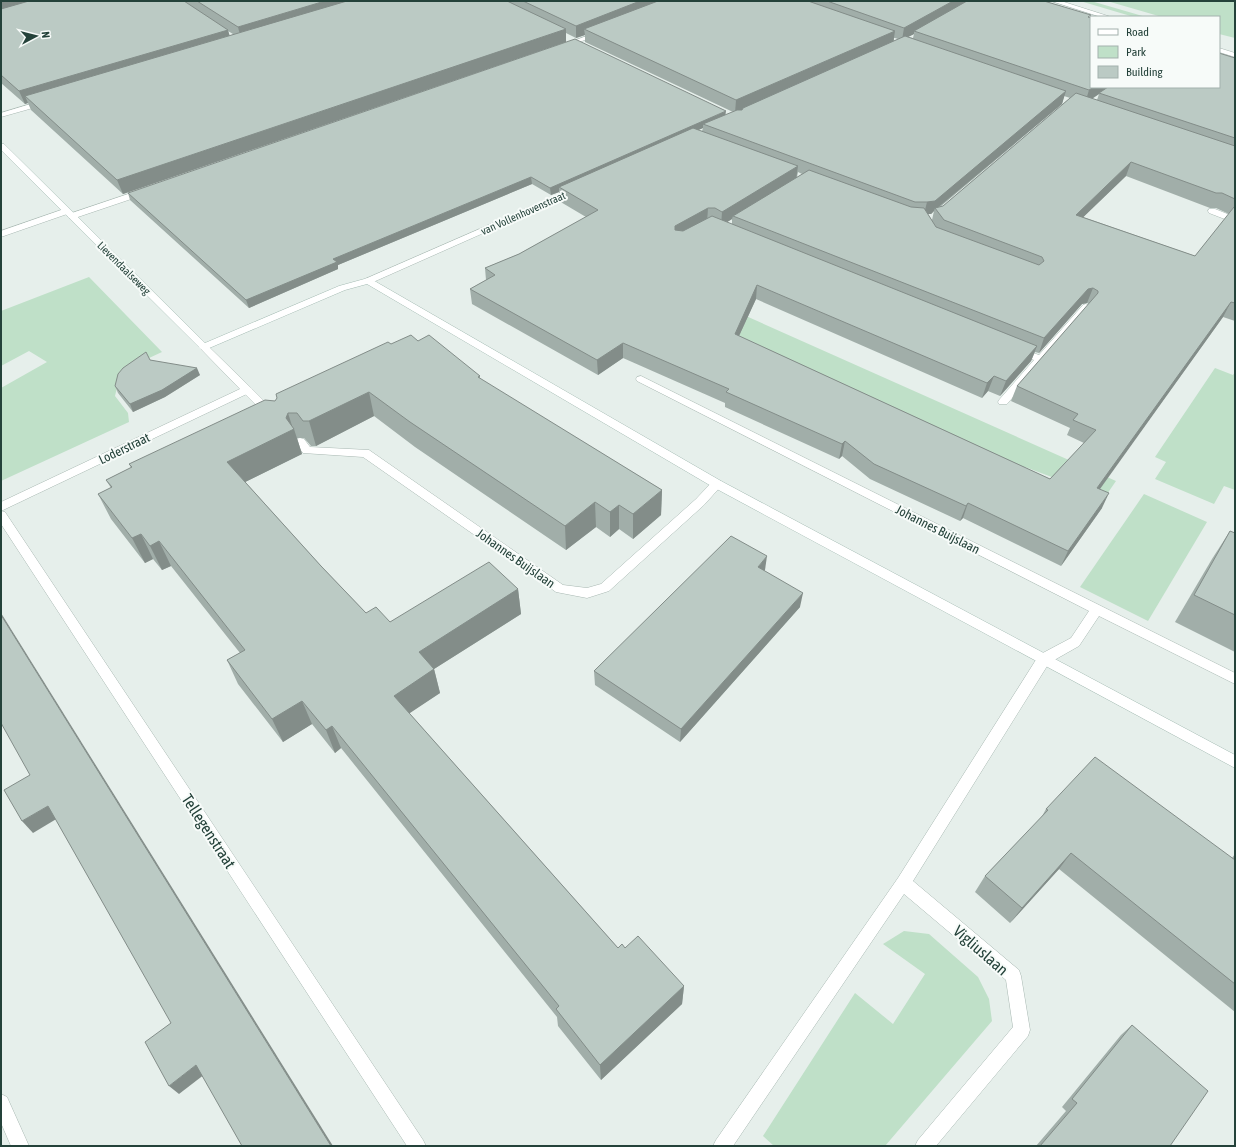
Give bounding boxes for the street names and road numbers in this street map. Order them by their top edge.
street label: van Vollenhovenstraat [479,189,567,237]
street label: Lievendaalseweg [95,239,153,297]
street label: Loderstraat [96,430,152,467]
street label: Johannes Buijslaan [893,502,982,557]
street label: Johannes Buijslaan [474,526,558,591]
street label: Tellegenstraat [178,791,240,872]
street label: Vigliuslaan [949,921,1012,979]

